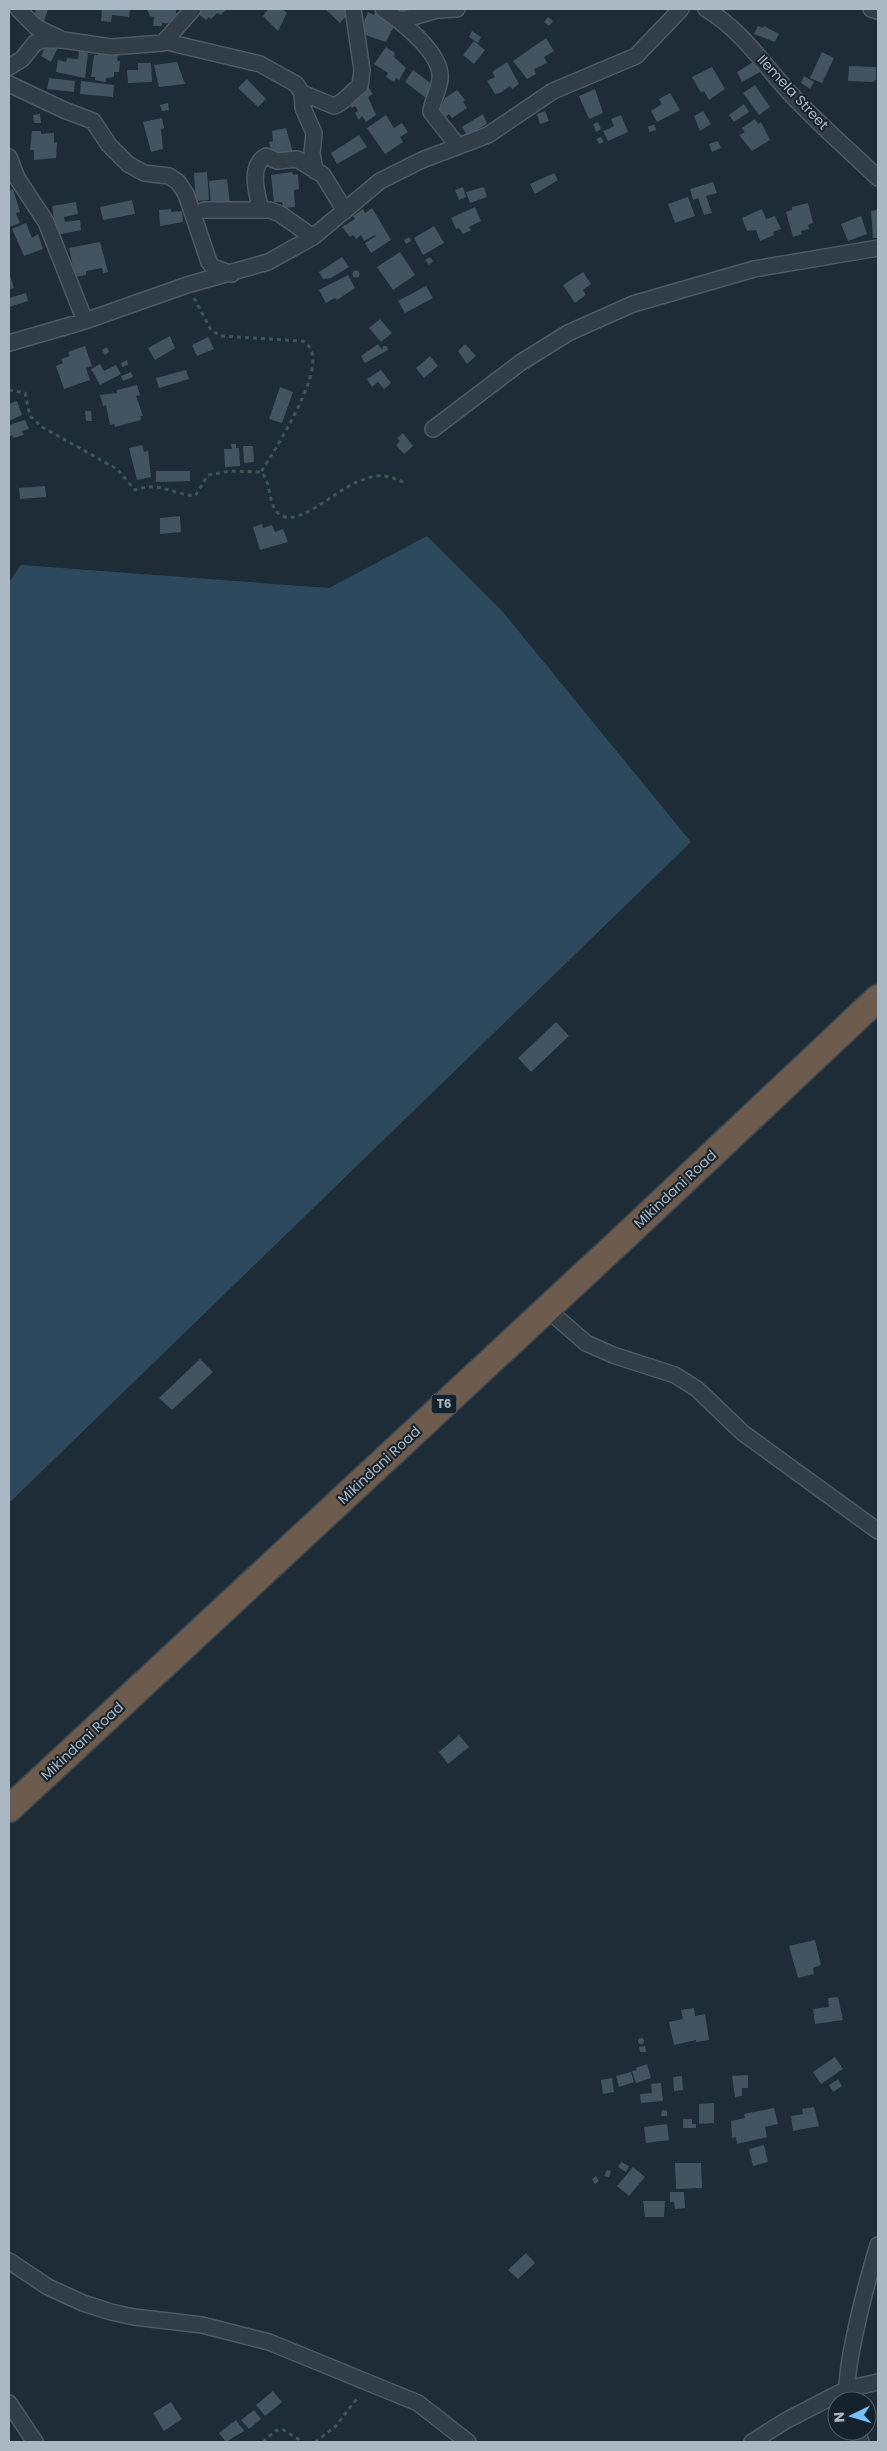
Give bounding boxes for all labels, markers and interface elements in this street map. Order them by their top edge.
street label: Ilemela Street [753,50,833,134]
street label: Mikindani Road [629,1145,721,1233]
road number: T6 [432,1395,456,1414]
street label: Mikindani Road [333,1421,425,1509]
street label: Mikindani Road [36,1697,128,1785]
north arrow [827,2391,877,2441]
text: N [829,2411,849,2423]

